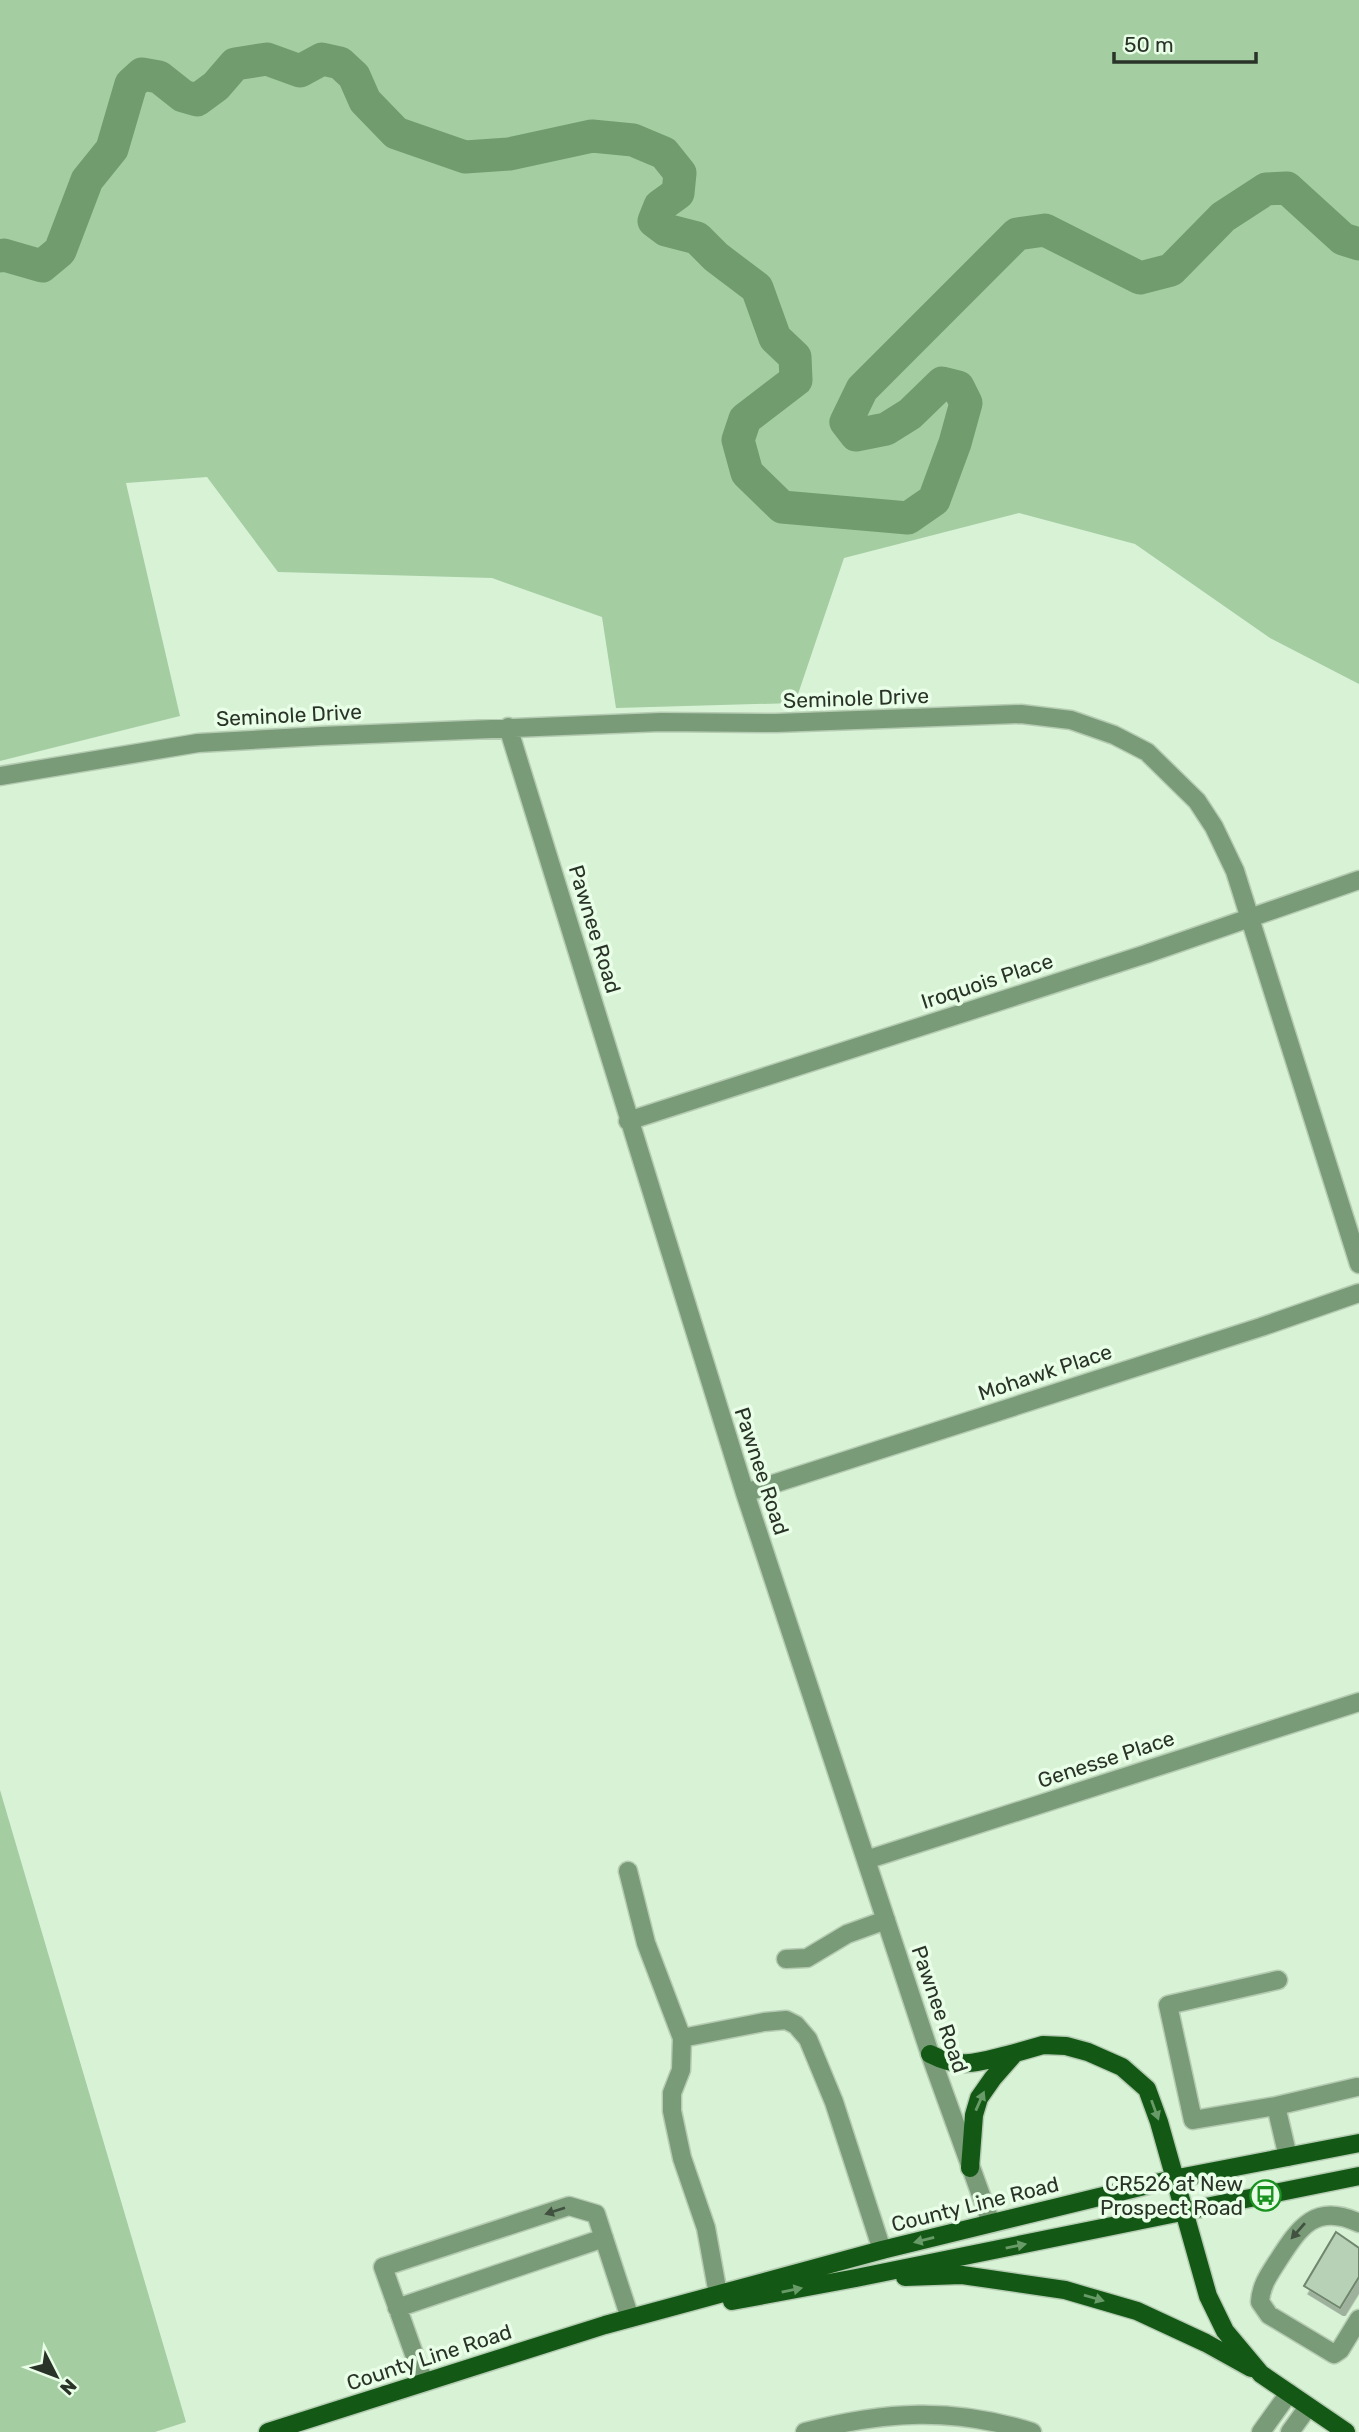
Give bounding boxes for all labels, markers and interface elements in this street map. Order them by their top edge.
scale bar [1114,21,1256,65]
text: 50 m [1124,32,1174,57]
street label: Seminole Drive [783,683,929,713]
street label: Seminole Drive [215,699,363,731]
street label: Pawnee Road [564,862,626,996]
street label: Iroquois Place [918,948,1056,1014]
street label: Mohawk Place [975,1339,1115,1405]
street label: Pawnee Road [730,1404,794,1538]
street label: Genesse Place [1034,1725,1178,1793]
street label: Pawnee Road [907,1942,973,2076]
one-way arrow [974,2091,986,2111]
one-way arrow [1149,2100,1160,2121]
street label: County Line Road [889,2171,1061,2237]
place label: CR526 at New Prospect Road [1100,2171,1243,2220]
bus stop icon: CR526 at New Prospect Road [1249,2178,1283,2212]
one-way arrow [544,2206,565,2217]
one-way arrow [1291,2223,1306,2240]
one-way arrow [913,2234,935,2245]
one-way arrow [1005,2240,1027,2251]
one-way arrow [782,2284,804,2295]
one-way arrow [1083,2293,1105,2304]
street label: County Line Road [343,2319,515,2395]
north arrow [21,2341,91,2411]
text: N [55,2374,81,2400]

